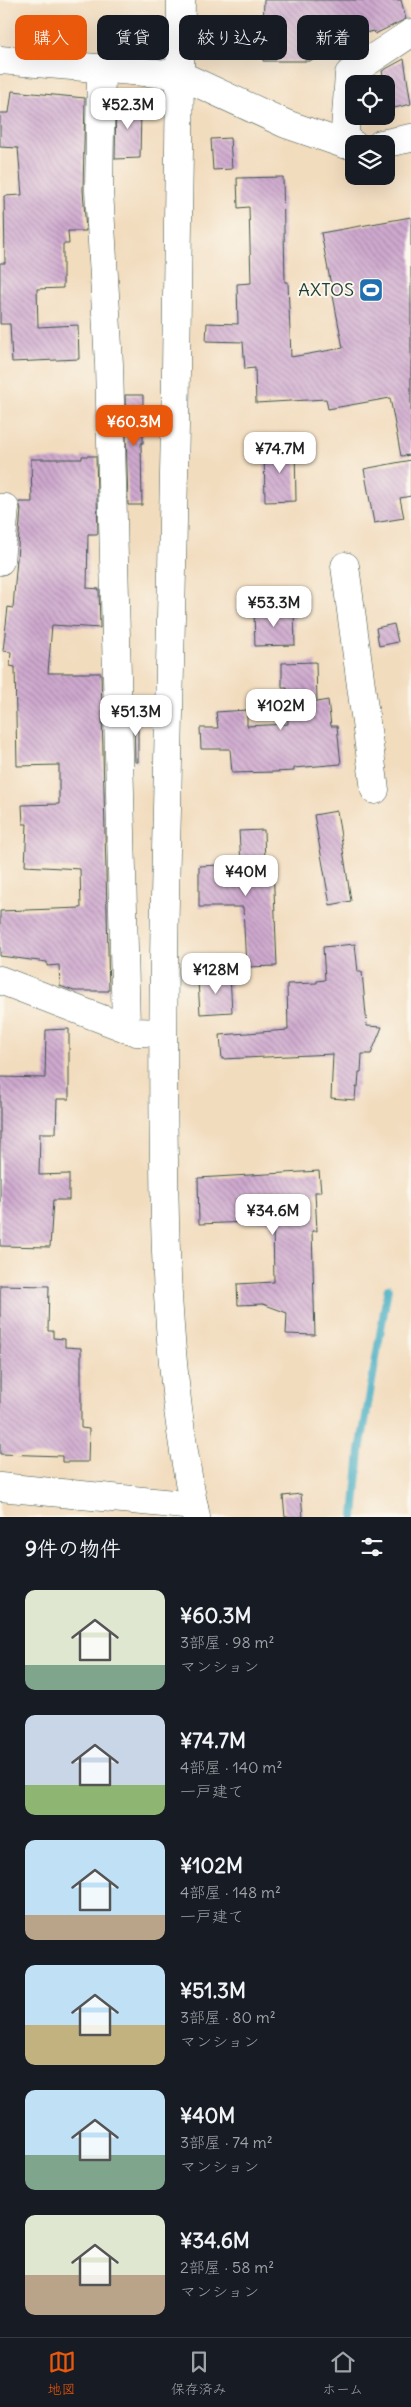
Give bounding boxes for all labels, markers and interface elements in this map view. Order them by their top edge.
chip: 購入 [15,15,87,60]
chip: 賃貸 [97,15,169,60]
chip: 絞り込み [179,15,287,60]
chip: 新着 [297,15,369,60]
map controls [345,75,395,185]
button: locate [345,75,395,125]
pin: ¥52.3M [87,88,169,130]
text: ¥52.3M [102,94,154,114]
button: layers [345,135,395,185]
sports icon: AXTOS [358,277,384,303]
place label: AXTOS [298,278,354,301]
pin: ¥60.3M [93,404,175,447]
text: ¥60.3M [107,411,161,431]
pin: ¥74.7M [239,432,321,474]
text: ¥74.7M [255,438,305,458]
pin: ¥53.3M [233,586,315,628]
text: ¥53.3M [247,592,301,612]
pin: ¥102M [246,688,316,731]
pin: ¥51.3M [95,694,177,737]
text: ¥102M [257,695,305,715]
text: ¥51.3M [111,701,161,721]
pin: ¥40M [216,854,276,897]
text: ¥40M [225,861,267,881]
pin: ¥128M [181,952,251,995]
text: ¥128M [193,959,239,979]
pin: ¥34.6M [232,1194,314,1236]
text: ¥34.6M [246,1200,300,1220]
icon: filters [358,1533,386,1561]
text: 9件の物件 [25,1535,121,1562]
text: ¥60.3M [180,1602,252,1629]
icon: home [65,1610,125,1670]
text: 3部屋 · 98 m² [180,1632,275,1652]
text: マンション [180,1656,259,1676]
text: ¥74.7M [180,1727,246,1754]
icon: home [65,1735,125,1795]
text: 4部屋 · 140 m² [180,1757,282,1777]
text: 一戸建て [180,1781,244,1801]
text: ¥102M [180,1852,243,1879]
icon: home [65,1860,125,1920]
text: 4部屋 · 148 m² [180,1882,281,1902]
text: 一戸建て [180,1906,244,1926]
text: ¥51.3M [180,1977,246,2004]
icon: home [65,1985,125,2045]
text: 3部屋 · 80 m² [180,2007,276,2027]
text: マンション [180,2031,259,2051]
text: ¥40M [180,2102,235,2129]
icon: home [65,2110,125,2170]
text: 3部屋 · 74 m² [180,2132,273,2152]
text: マンション [180,2156,259,2176]
text: ¥34.6M [180,2227,250,2254]
icon: home [65,2235,125,2295]
text: 2部屋 · 58 m² [180,2257,274,2277]
text: マンション [180,2281,259,2301]
tab: 地図 [48,2348,76,2398]
tab: 保存済み [171,2348,227,2398]
tab: ホーム [322,2348,363,2398]

